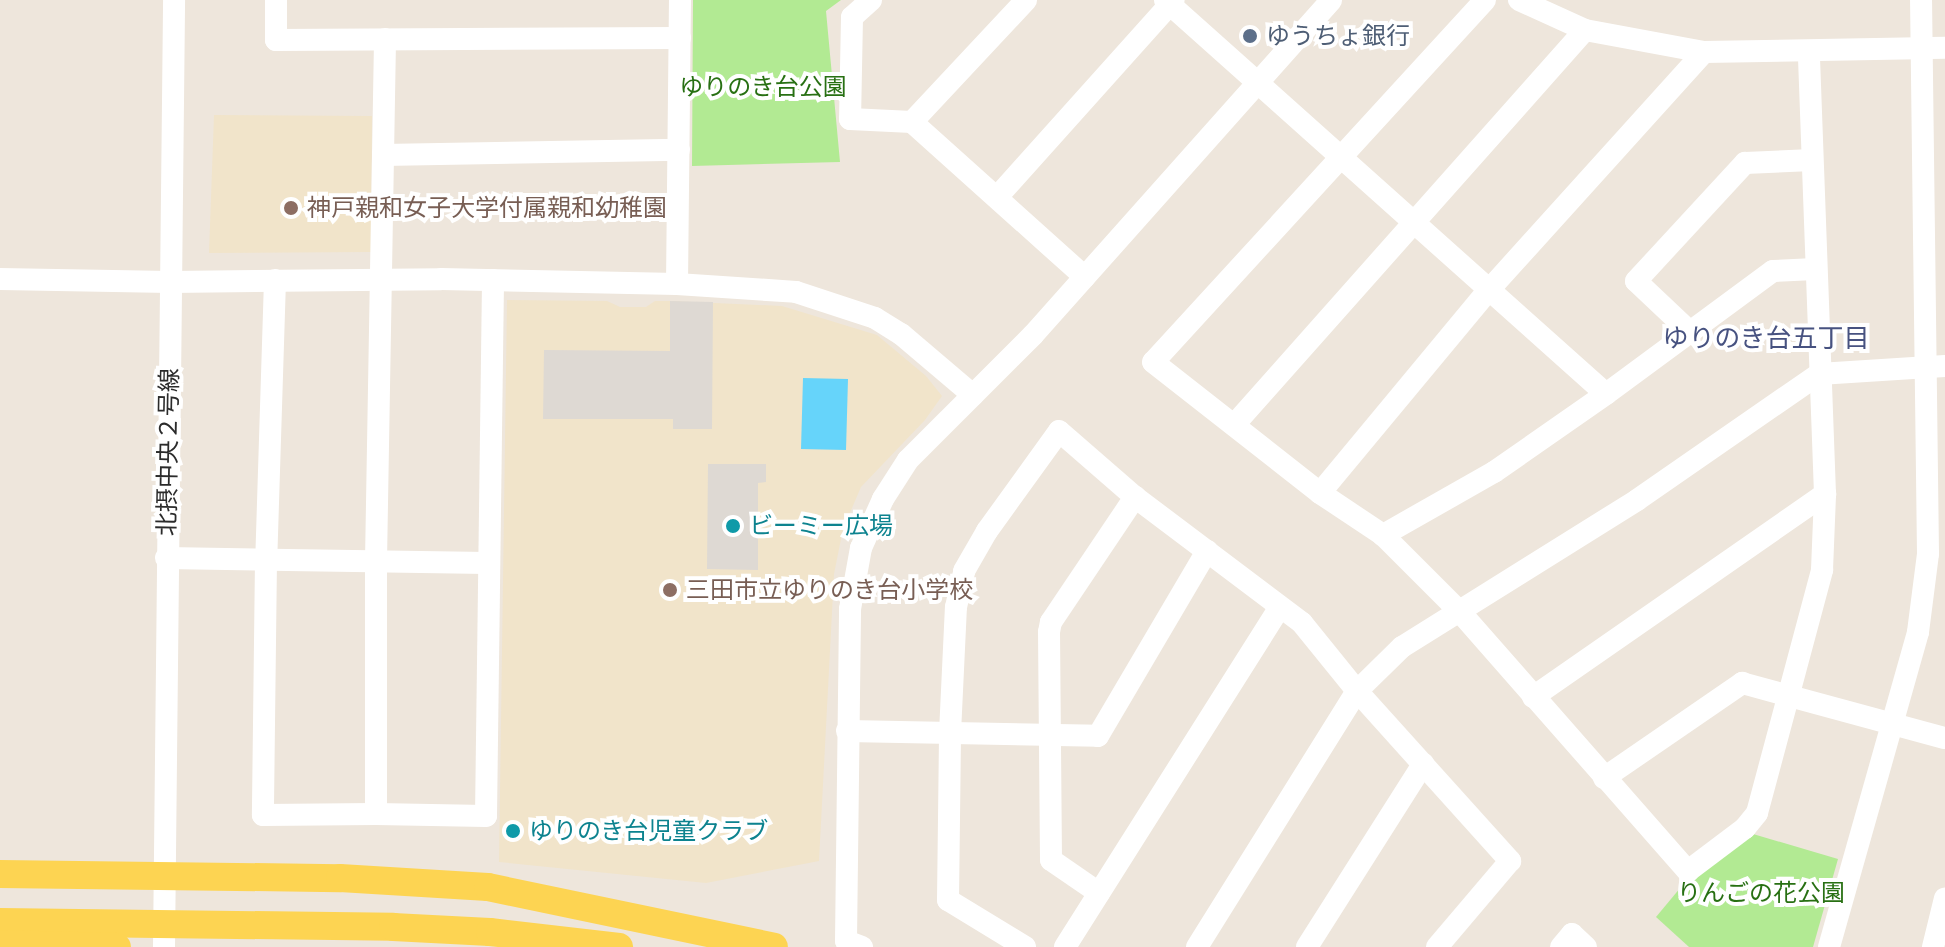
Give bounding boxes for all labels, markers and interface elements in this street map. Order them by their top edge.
place label: ゆうちょ銀行 [1266,22,1410,50]
marker: ゆうちょ銀行 [1241,27,1259,45]
park label: ゆりのき台公園 [679,73,847,101]
place label: 神戸親和女子大学付属親和幼稚園 [307,194,667,222]
marker: 神戸親和女子大学付属親和幼稚園 [282,199,300,217]
district label: ゆりのき台五丁目 [1662,322,1870,354]
street label: 北摂中央２号線 [152,368,184,536]
place label: ビーミー広場 [749,512,893,540]
marker: ビーミー広場 [724,517,742,535]
place label: 三田市立ゆりのき台小学校 [686,576,974,604]
marker: 三田市立ゆりのき台小学校 [661,581,679,599]
place label: ゆりのき台児童クラブ [529,817,769,845]
marker: ゆりのき台児童クラブ [504,822,522,840]
park label: りんごの花公園 [1677,879,1845,907]

